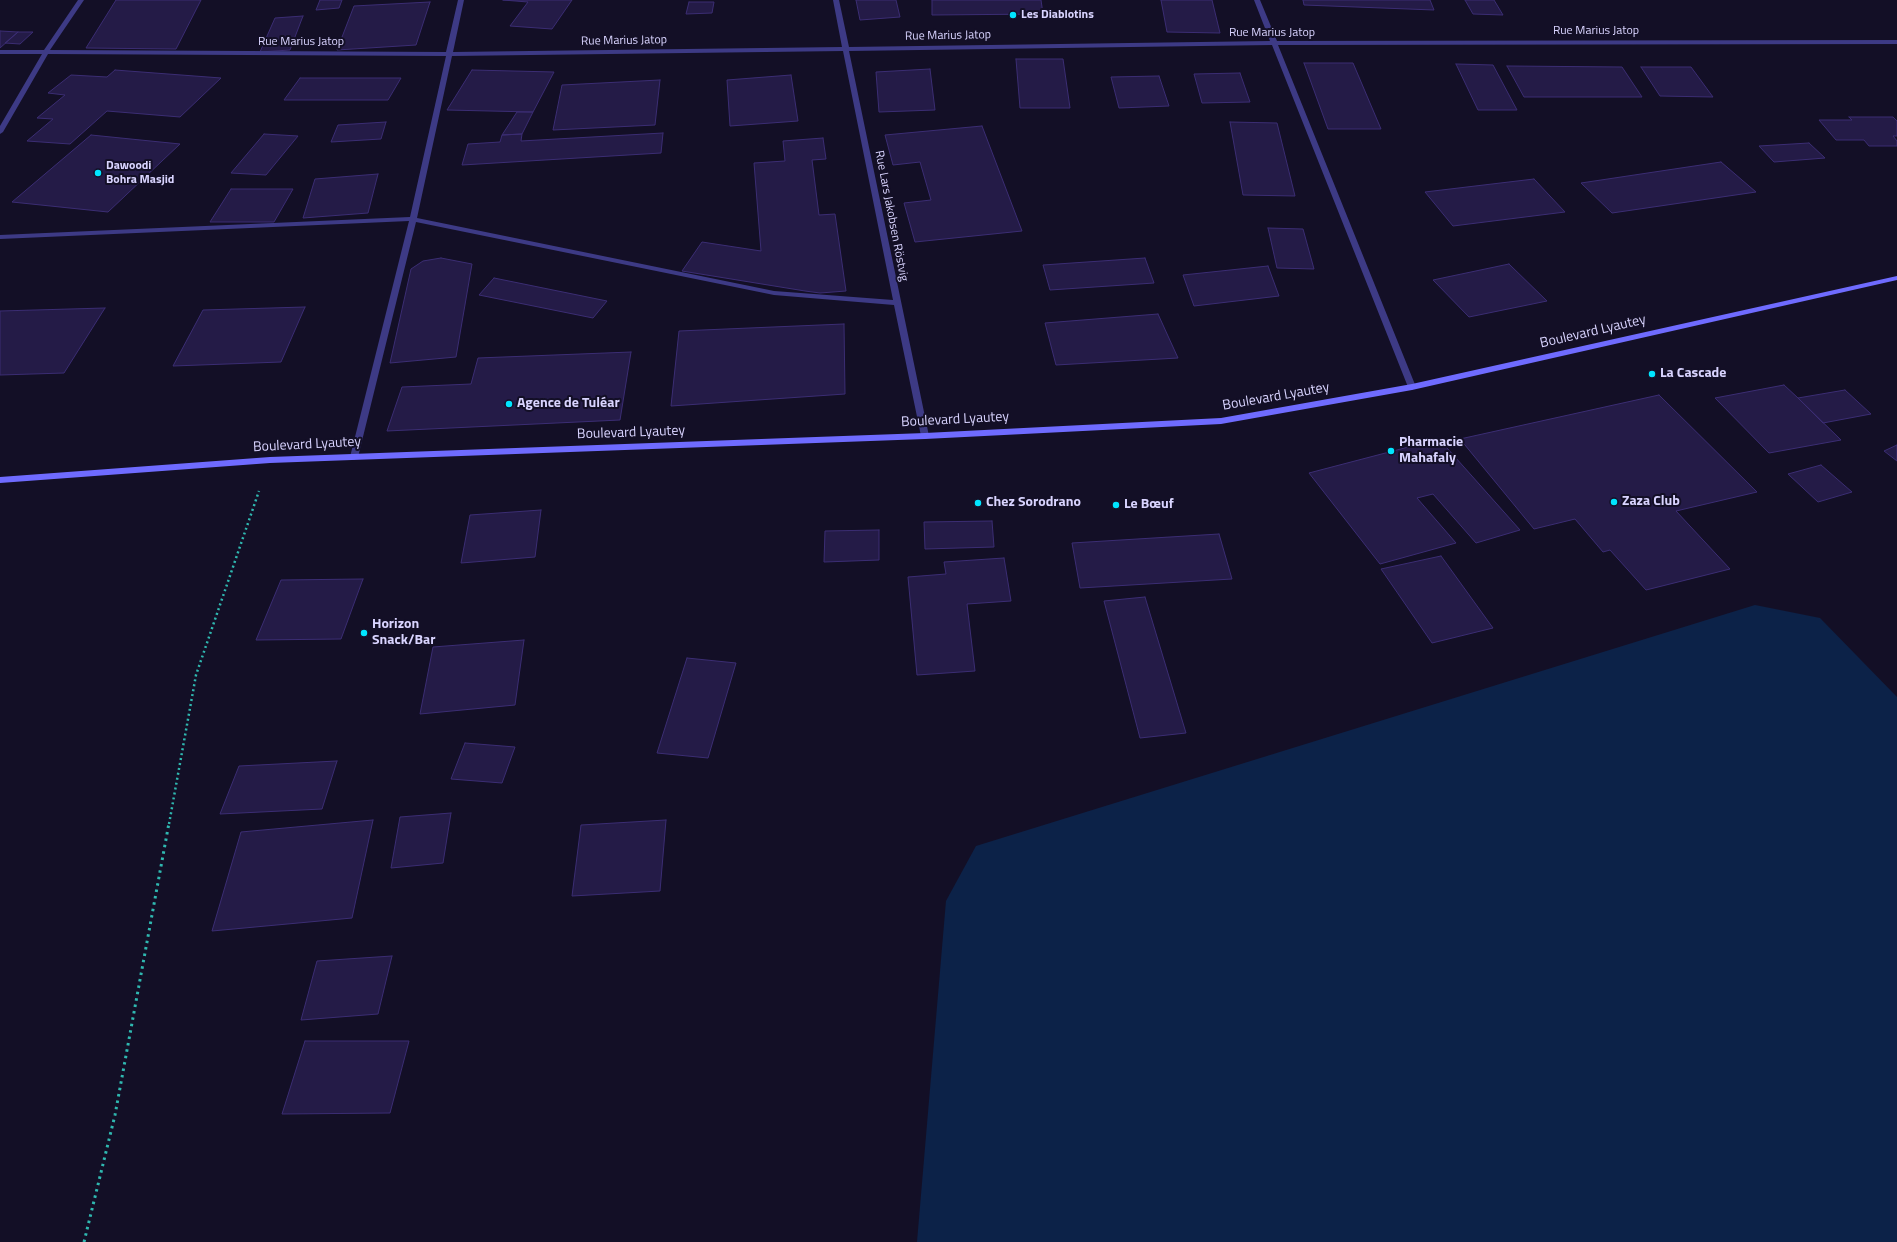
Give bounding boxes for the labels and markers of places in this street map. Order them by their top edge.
place label: Les Diablotins [1021,8,1094,22]
marker: Les Diablotins [1008,10,1018,20]
place label: Dawoodi Bohra Masjid [106,159,174,187]
marker: Dawoodi Bohra Masjid [93,168,103,178]
place label: La Cascade [1660,366,1726,382]
marker: La Cascade [1647,369,1657,379]
place label: Agence de Tuléar [517,396,620,412]
marker: Agence de Tuléar [504,399,514,409]
place label: Pharmacie Mahafaly [1399,435,1463,468]
marker: Pharmacie Mahafaly [1386,446,1396,456]
place label: Zaza Club [1622,494,1680,510]
place label: Chez Sorodrano [986,495,1081,511]
place label: Le Bœuf [1124,497,1174,513]
marker: Zaza Club [1609,497,1619,507]
marker: Chez Sorodrano [973,498,983,508]
marker: Le Bœuf [1111,500,1121,510]
place label: Horizon Snack/Bar [372,617,435,650]
marker: Horizon Snack/Bar [359,628,369,638]

